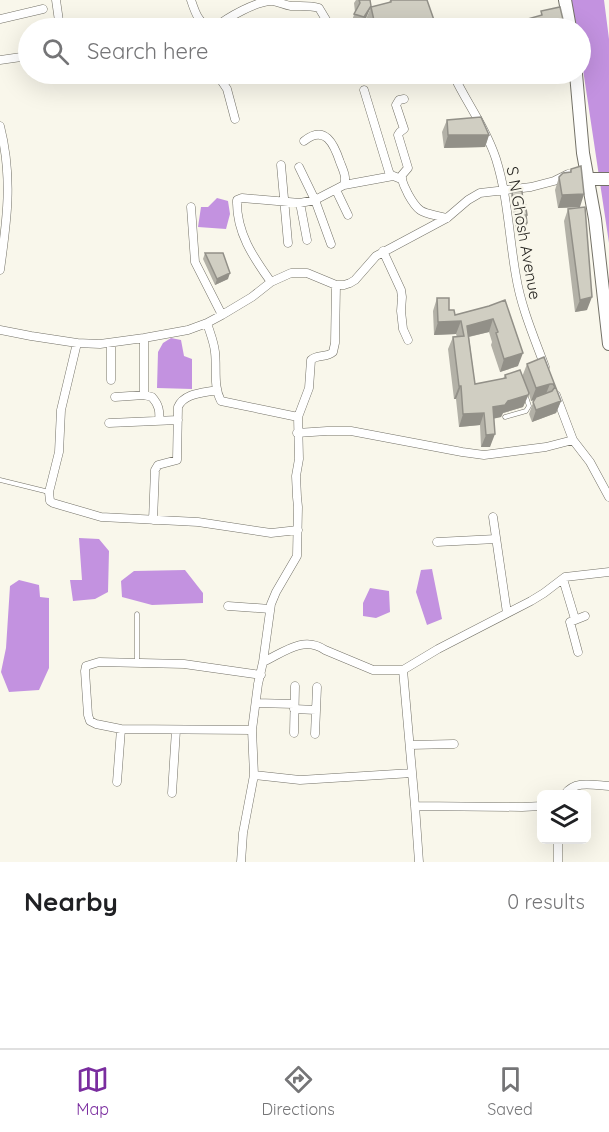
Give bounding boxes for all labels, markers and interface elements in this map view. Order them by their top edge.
search box [18,18,591,84]
icon: search [39,35,72,68]
text: Search here [87,37,208,65]
street label: S N Ghosh Avenue [502,165,546,301]
map controls [537,790,591,844]
button: layers [537,790,591,844]
text: Nearby [24,885,118,918]
text: 0 results [507,889,585,914]
tab: Map [76,1063,109,1119]
tab: Directions [262,1063,335,1119]
tab: Saved [487,1063,533,1119]

